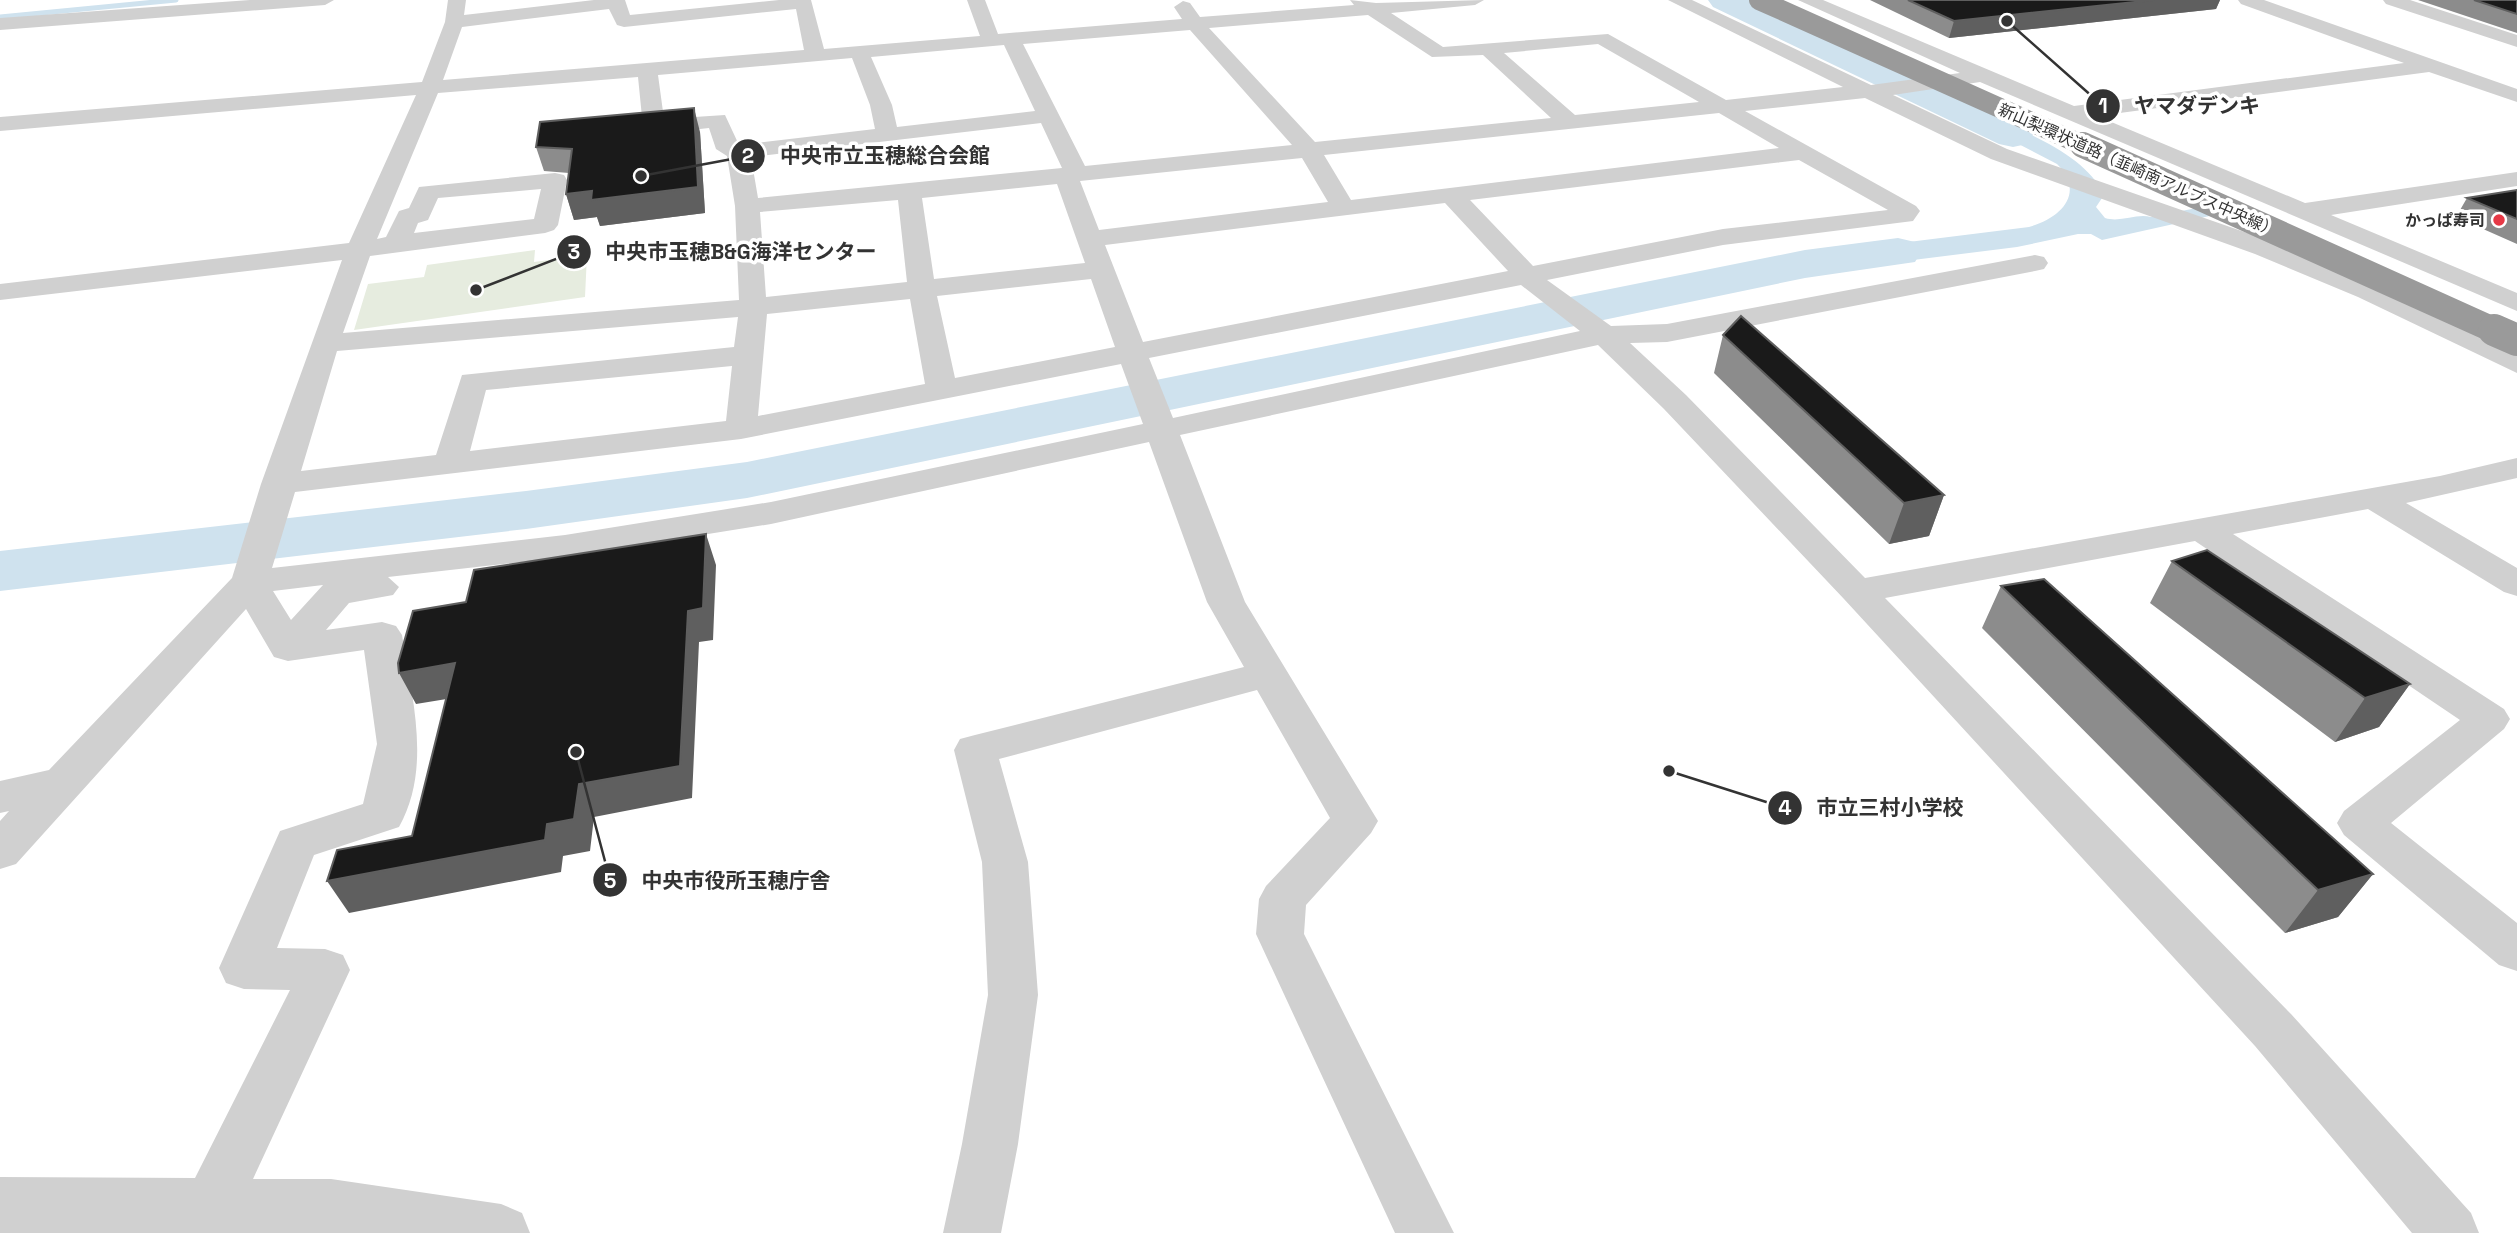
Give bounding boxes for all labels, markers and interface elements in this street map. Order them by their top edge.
callout: ヤマダデンキ [2085,85,2274,127]
text: 1 [2098,92,2108,119]
text: ヤマダデンキ [2134,92,2260,119]
street label: 新山梨環状道路（韮崎南アルプス中央線） [1995,99,2281,241]
callout: 中央市立玉穂総合会館 [731,135,1004,177]
text: 2 [742,142,754,169]
text: 中央市立玉穂総合会館 [780,142,990,169]
place label: かっぱ寿司 [2405,210,2485,231]
marker: かっぱ寿司 [2491,212,2507,228]
callout: 中央市玉穂B&G海洋センター [556,231,891,273]
text: 3 [568,238,580,265]
text: 中央市玉穂B&G海洋センター [605,238,877,265]
callout: 市立三村小学校 [1767,787,1977,829]
text: 4 [1778,794,1792,821]
text: 市立三村小学校 [1817,794,1964,821]
callout: 中央市役所玉穂庁舎 [592,859,844,901]
text: 5 [604,867,616,894]
text: 中央市役所玉穂庁舎 [642,867,831,894]

